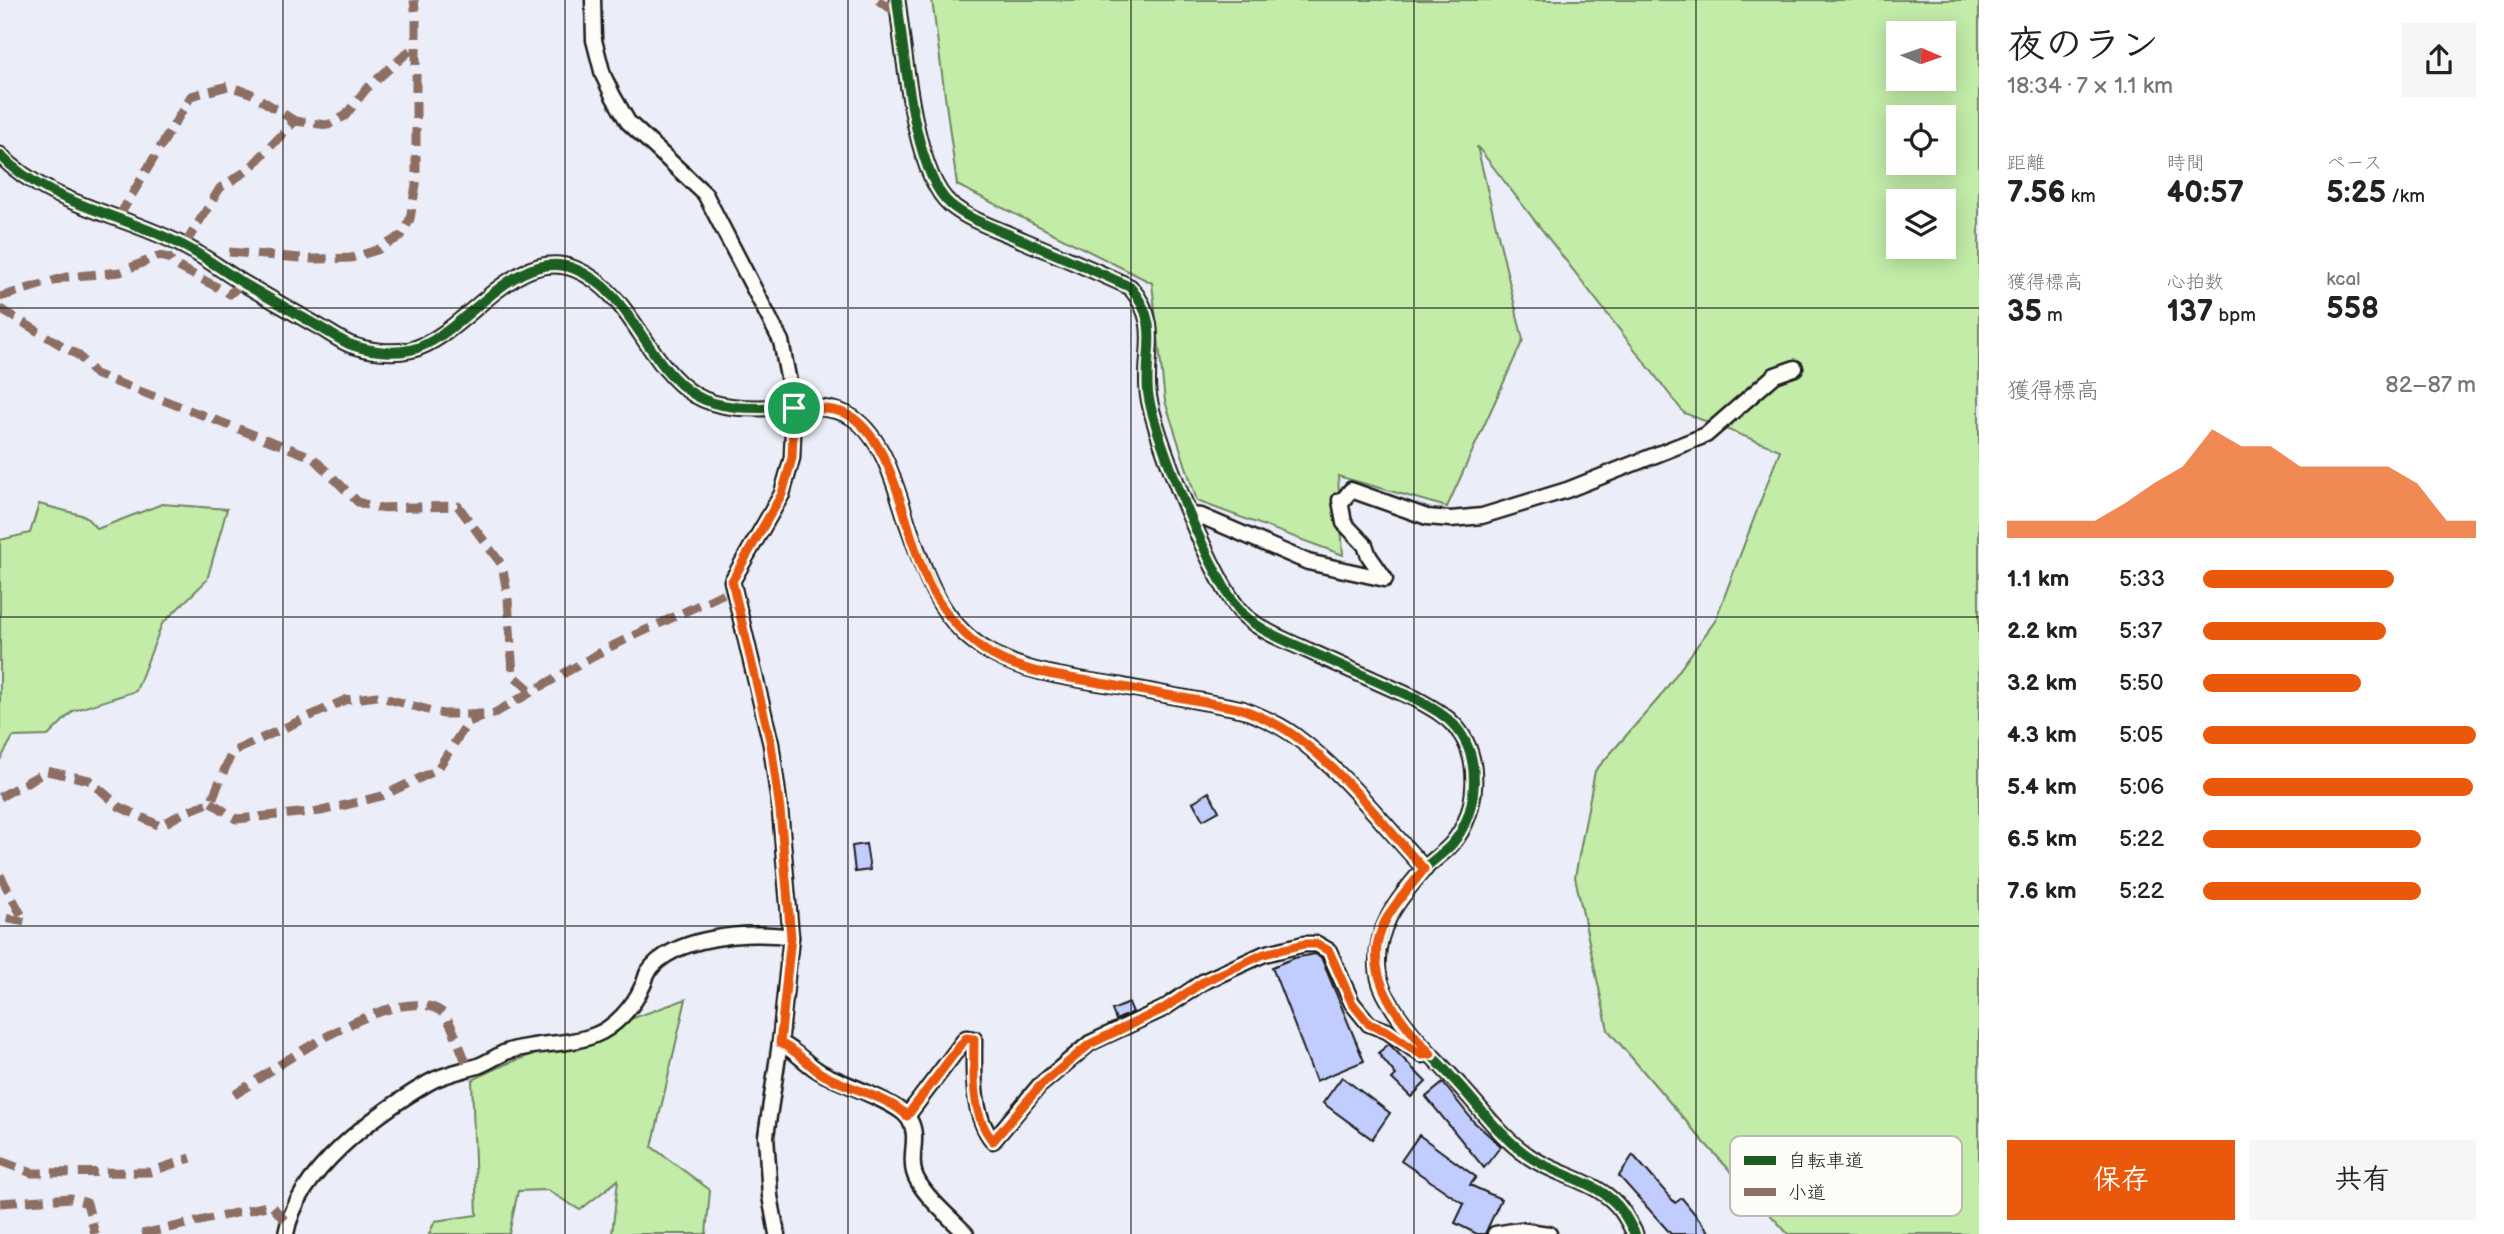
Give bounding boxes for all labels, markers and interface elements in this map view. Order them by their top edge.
north arrow [1886,21,1956,91]
map controls [1886,21,1956,259]
text: 夜のラン [2007,23,2159,68]
button: share [2402,23,2476,97]
text: 18:34 · 7 × 1.1 km [2007,72,2173,100]
button: locate [1886,105,1956,175]
text: 距離 [2007,152,2045,175]
text: 時間 [2167,152,2205,175]
text: ペース [2326,152,2382,175]
text: 7.56 [2007,175,2066,211]
text: 40:57 [2167,175,2244,211]
text: 5:25 [2326,175,2386,211]
text: km [2066,185,2096,208]
text: /km [2386,185,2425,208]
button: layers [1886,189,1956,259]
text: kcal [2326,268,2360,291]
text: 獲得標高 [2007,271,2083,294]
text: 心拍数 [2167,271,2224,294]
text: 558 [2326,291,2379,327]
text: 35 [2007,294,2042,330]
text: 137 [2167,294,2213,330]
text: m [2042,304,2063,327]
text: bpm [2213,304,2256,327]
text: 82–87 m [2385,371,2476,399]
text: 獲得標高 [2007,377,2099,405]
pin [764,378,824,438]
icon: arrive [775,389,813,427]
text: 1.1 km [2007,565,2069,593]
text: 5:33 [2119,565,2165,593]
text: 2.2 km [2007,617,2078,645]
text: 5:37 [2119,617,2162,645]
text: 3.2 km [2007,669,2077,697]
text: 5:50 [2119,669,2164,697]
text: 4.3 km [2007,721,2077,749]
text: 5:05 [2119,721,2164,749]
text: 5.4 km [2007,773,2077,801]
text: 5:06 [2119,773,2164,801]
text: 6.5 km [2007,825,2077,853]
text: 5:22 [2119,825,2164,853]
text: 7.6 km [2007,877,2077,905]
text: 5:22 [2119,877,2164,905]
legend [1730,1136,1962,1216]
button: 保存 [2007,1140,2235,1220]
button: 共有 [2249,1140,2476,1220]
text: 自転車道 [1788,1150,1864,1173]
text: 小道 [1788,1182,1826,1205]

